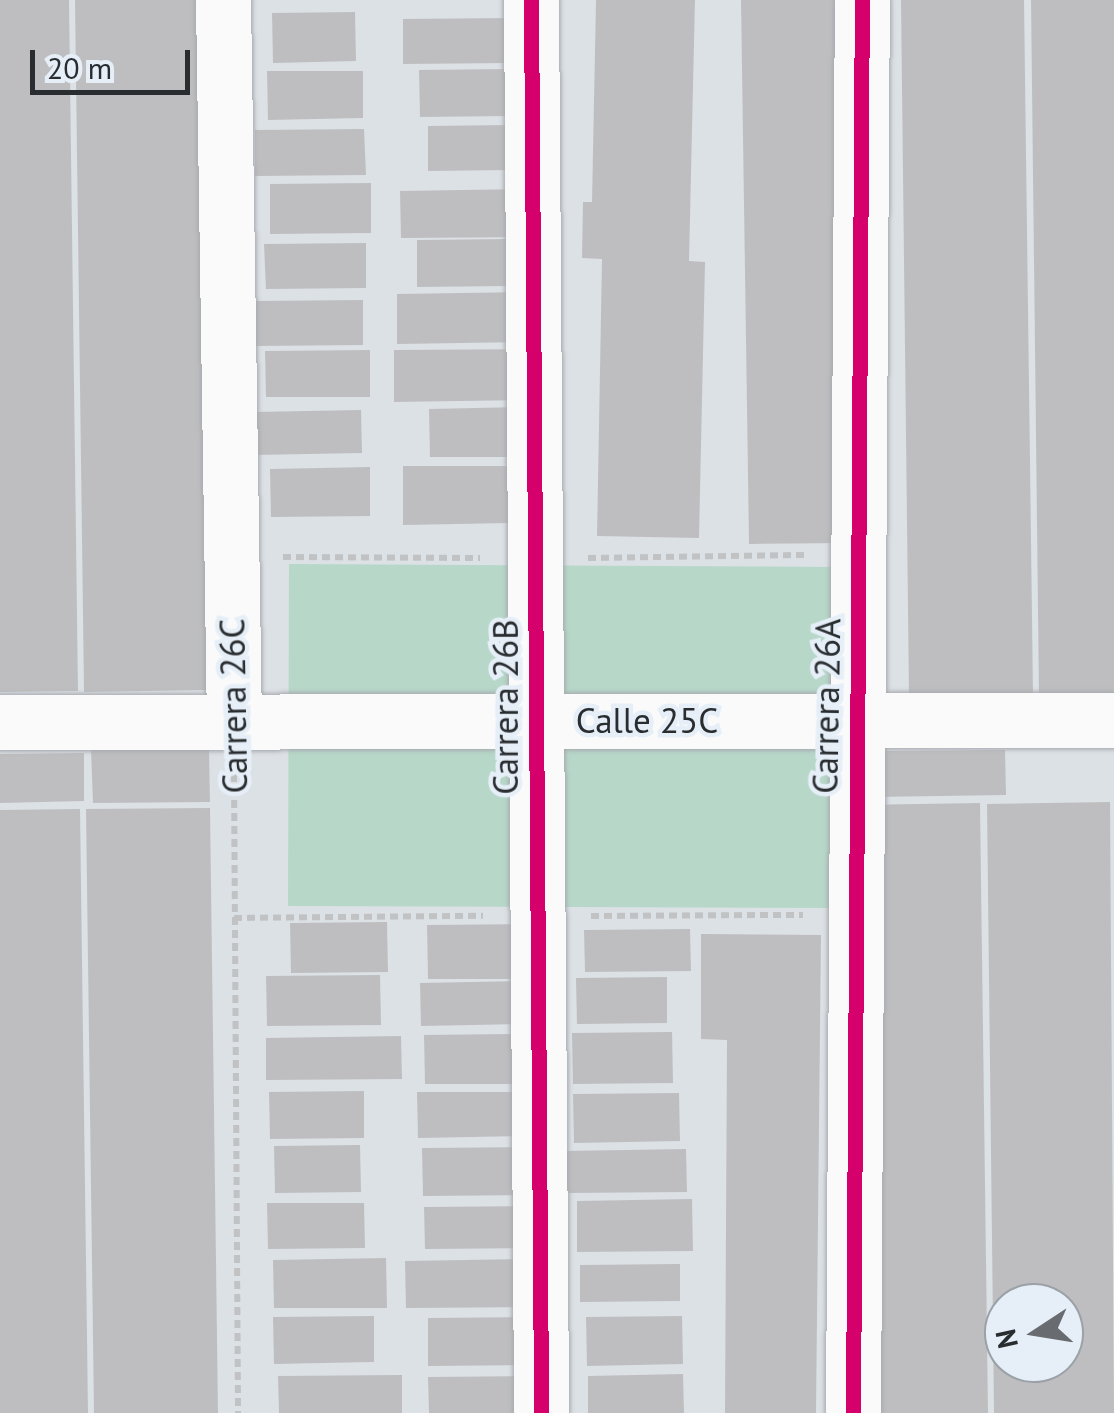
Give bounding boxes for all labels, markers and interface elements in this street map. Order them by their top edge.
scale bar [35,30,195,92]
text: 20 m [47,48,112,87]
street label: Carrera 26C [210,618,256,794]
street label: Carrera 26A [803,618,849,794]
street label: Carrera 26B [484,619,526,795]
street label: Calle 25C [576,699,718,741]
north arrow [984,1283,1084,1383]
text: N [986,1326,1026,1352]

